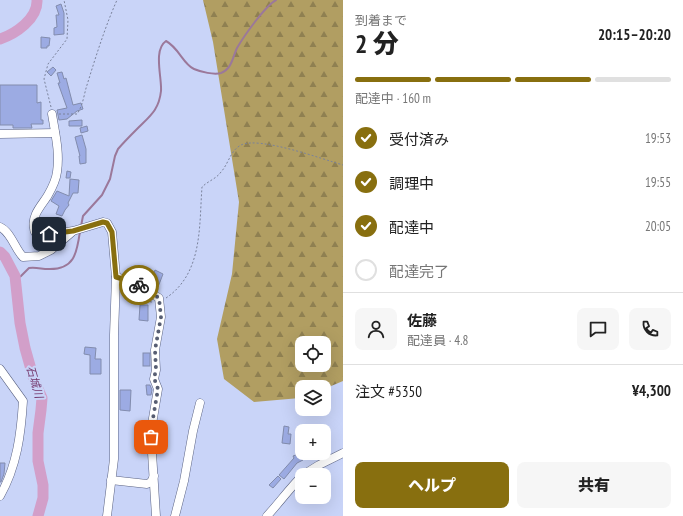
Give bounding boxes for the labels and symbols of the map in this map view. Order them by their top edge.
pin [32,217,66,251]
courier [119,265,159,305]
water label: 石城川 [24,364,47,401]
pin [134,420,168,454]

